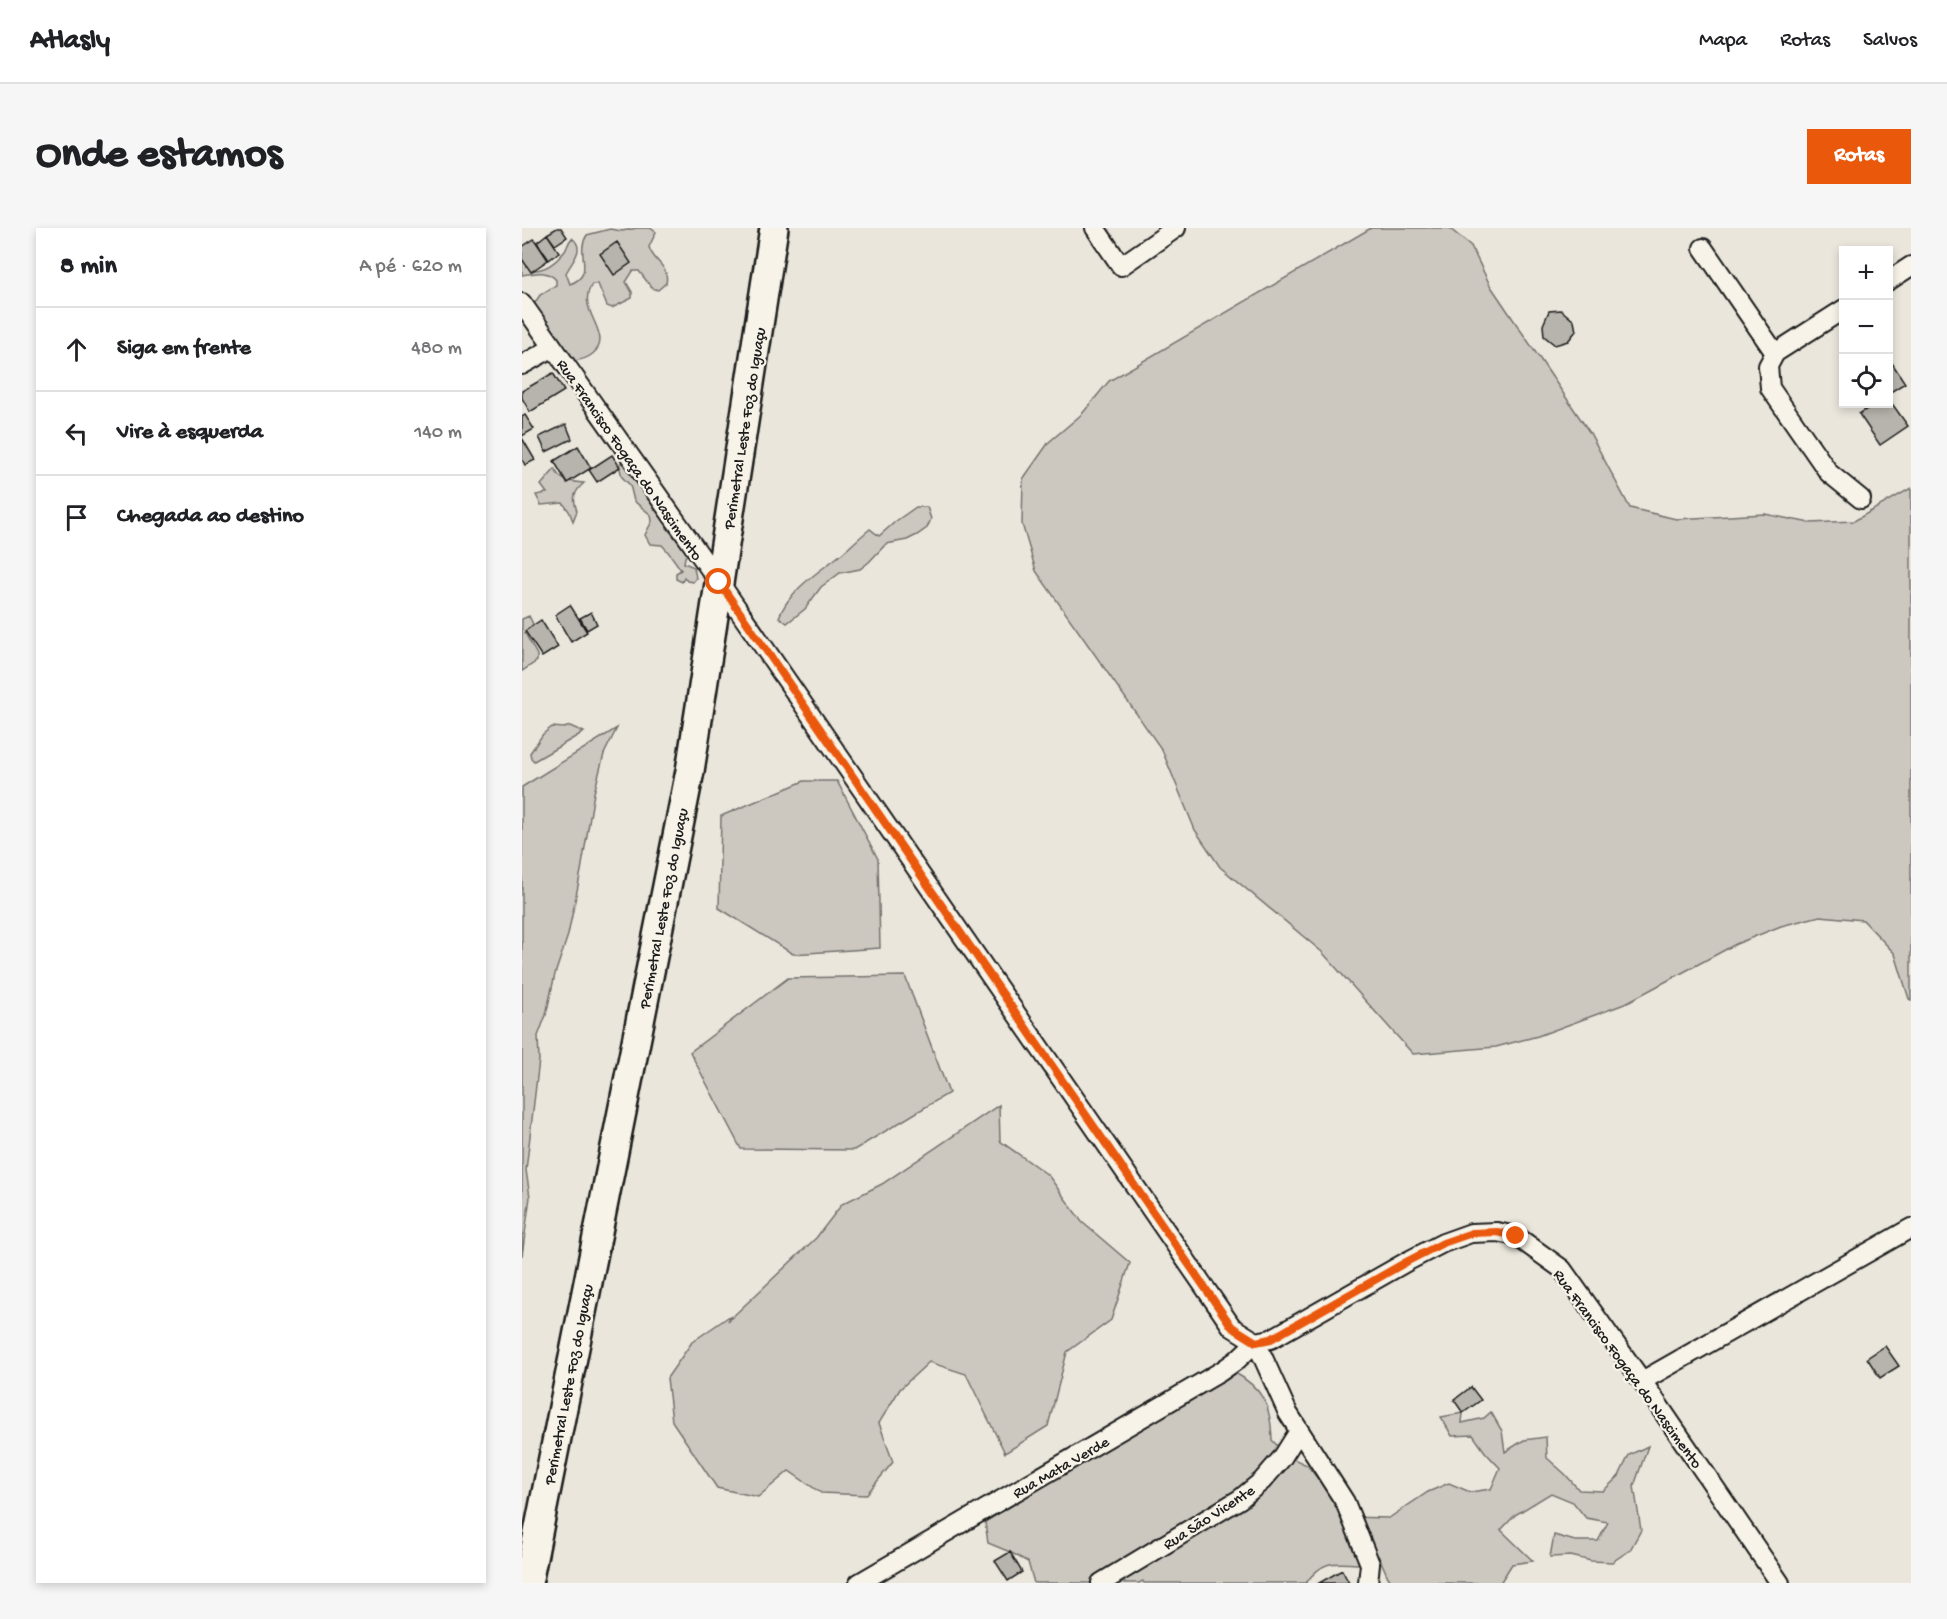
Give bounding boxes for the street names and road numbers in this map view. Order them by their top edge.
street label: Perimetral Leste Foz do Iguaçu [721,326,772,532]
street label: Rua Francisco Fogaça do Nascimento [551,357,705,565]
street label: Perimetral Leste Foz do Iguaçu [636,806,694,1012]
street label: Rua Francisco Fogaça do Nascimento [1548,1267,1705,1473]
street label: Perimetral Leste Foz do Iguaçu [541,1282,599,1488]
street label: Rua Mata Verde [1010,1433,1114,1504]
street label: Rua São Vicente [1161,1482,1260,1556]

